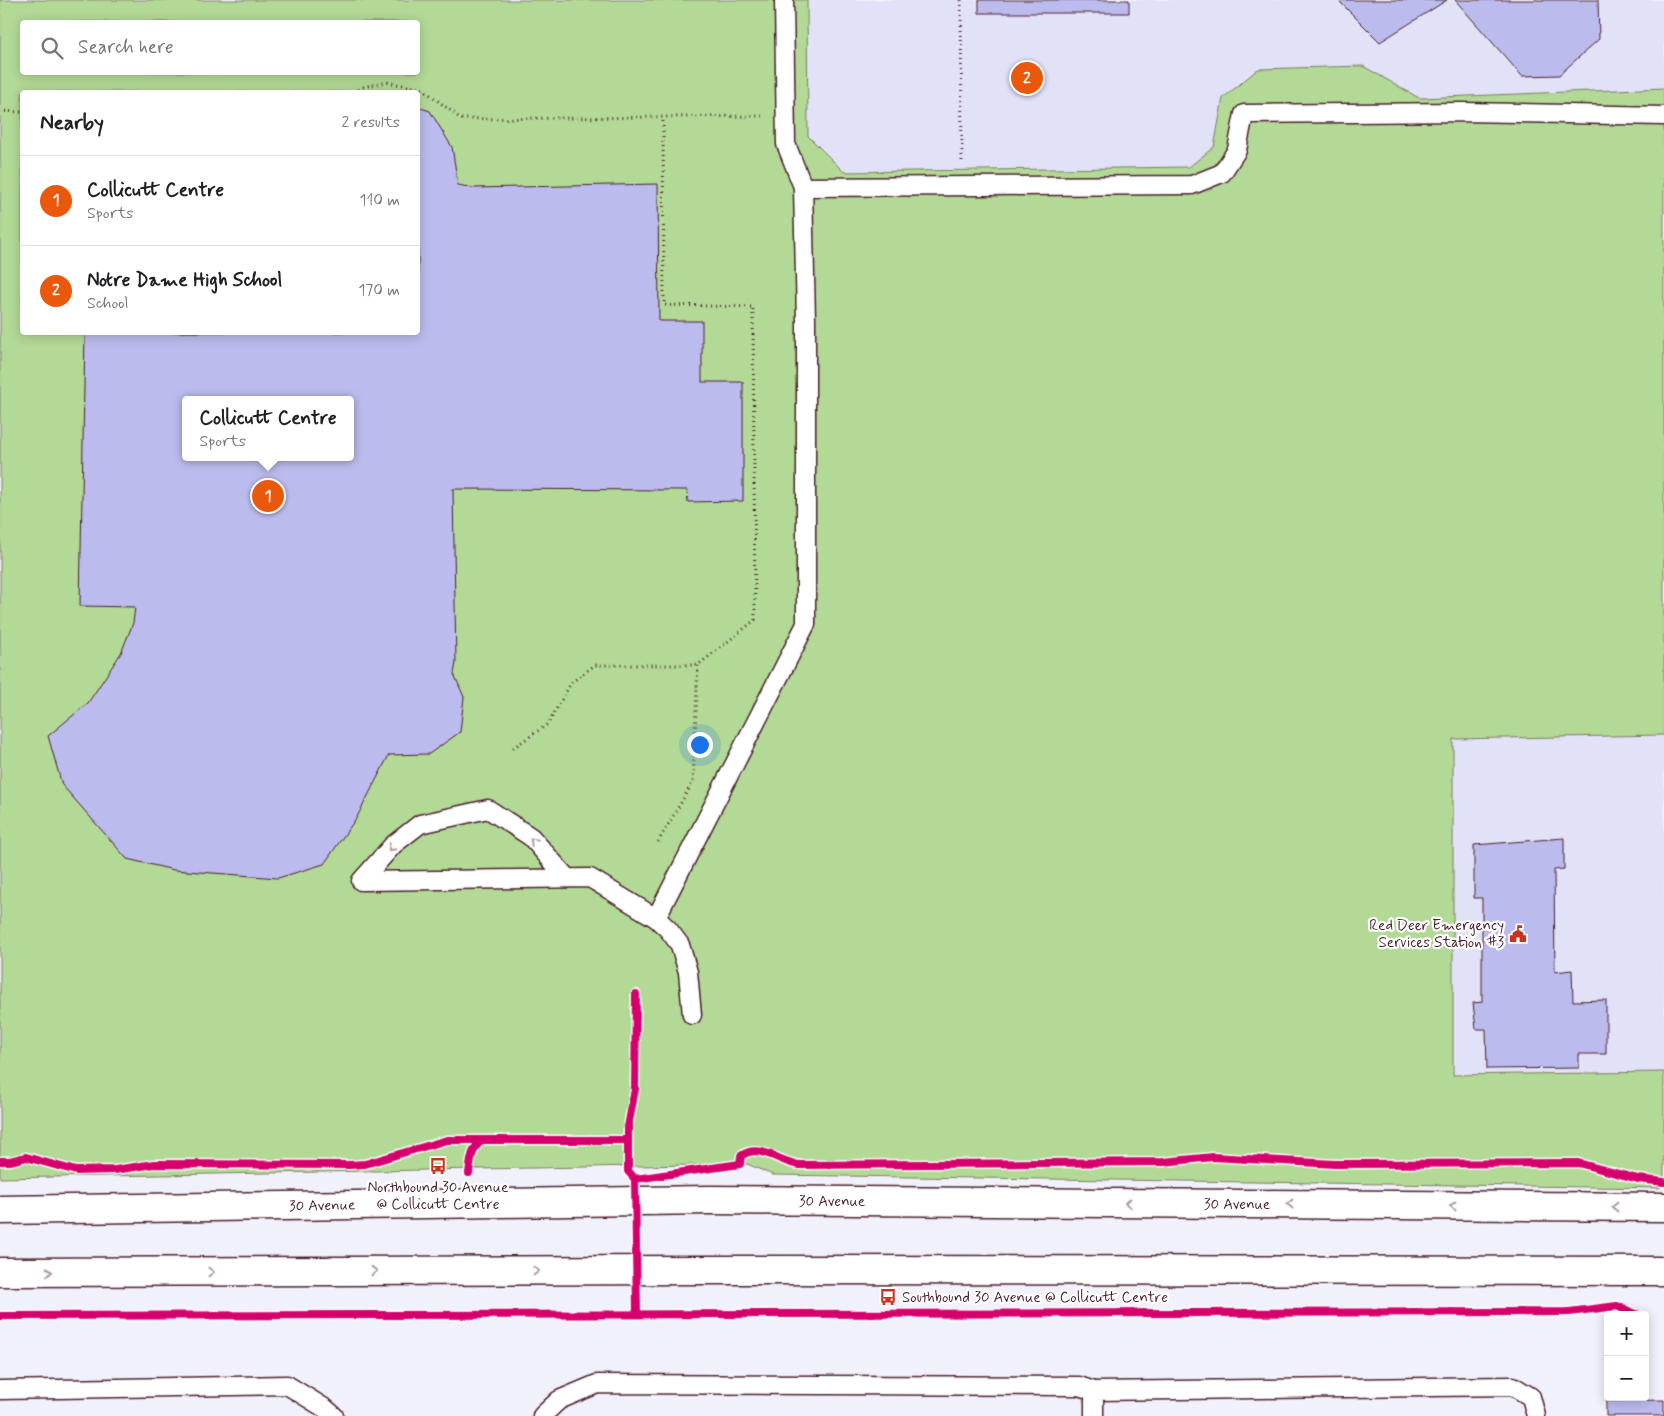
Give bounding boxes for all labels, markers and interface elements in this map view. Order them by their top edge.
search box [20,20,420,75]
icon: search [38,34,66,62]
text: Search here [78,35,174,60]
pin: 2 [1011,59,1043,97]
text: Nearby [40,109,104,137]
text: 2 results [342,112,400,133]
text: Collicutt Centre [87,178,224,203]
text: 1 [52,190,60,211]
text: 110 m [359,190,400,211]
text: Sports [87,203,133,224]
text: Notre Dame High School [87,268,282,293]
text: 2 [52,280,60,301]
text: 170 m [358,280,400,301]
text: School [87,293,128,314]
popup [182,396,354,461]
text: Collicutt Centre [199,406,337,431]
text: Sports [199,431,246,452]
pin: 1 [252,477,284,515]
your location [687,732,713,758]
one-way arrow [530,838,539,847]
one-way arrow [388,842,397,851]
place label: Red Deer Emergency Services Station #3 [1369,916,1504,953]
public building icon: Red Deer Emergency Services Station #3 [1508,924,1528,944]
bus stop icon: Northbound 30 Avenue @ Collicutt Centre [428,1156,448,1176]
place label: Northbound 30 Avenue @ Collicutt Centre [368,1178,508,1215]
street label: 30 Avenue [799,1192,865,1212]
street label: 30 Avenue [289,1195,355,1217]
street label: 30 Avenue [1204,1195,1270,1215]
one-way arrow [1124,1198,1132,1208]
one-way arrow [1286,1199,1294,1209]
one-way arrow [1449,1201,1456,1211]
one-way arrow [1611,1202,1619,1212]
one-way arrow [370,1266,378,1276]
one-way arrow [532,1266,540,1276]
one-way arrow [45,1267,53,1277]
one-way arrow [208,1267,215,1277]
bus stop icon: Southbound 30 Avenue @ Collicutt Centre [878,1287,898,1307]
place label: Southbound 30 Avenue @ Collicutt Centre [902,1288,1168,1308]
map controls [1604,1311,1649,1401]
button: + [1604,1311,1649,1356]
button: − [1604,1356,1649,1401]

